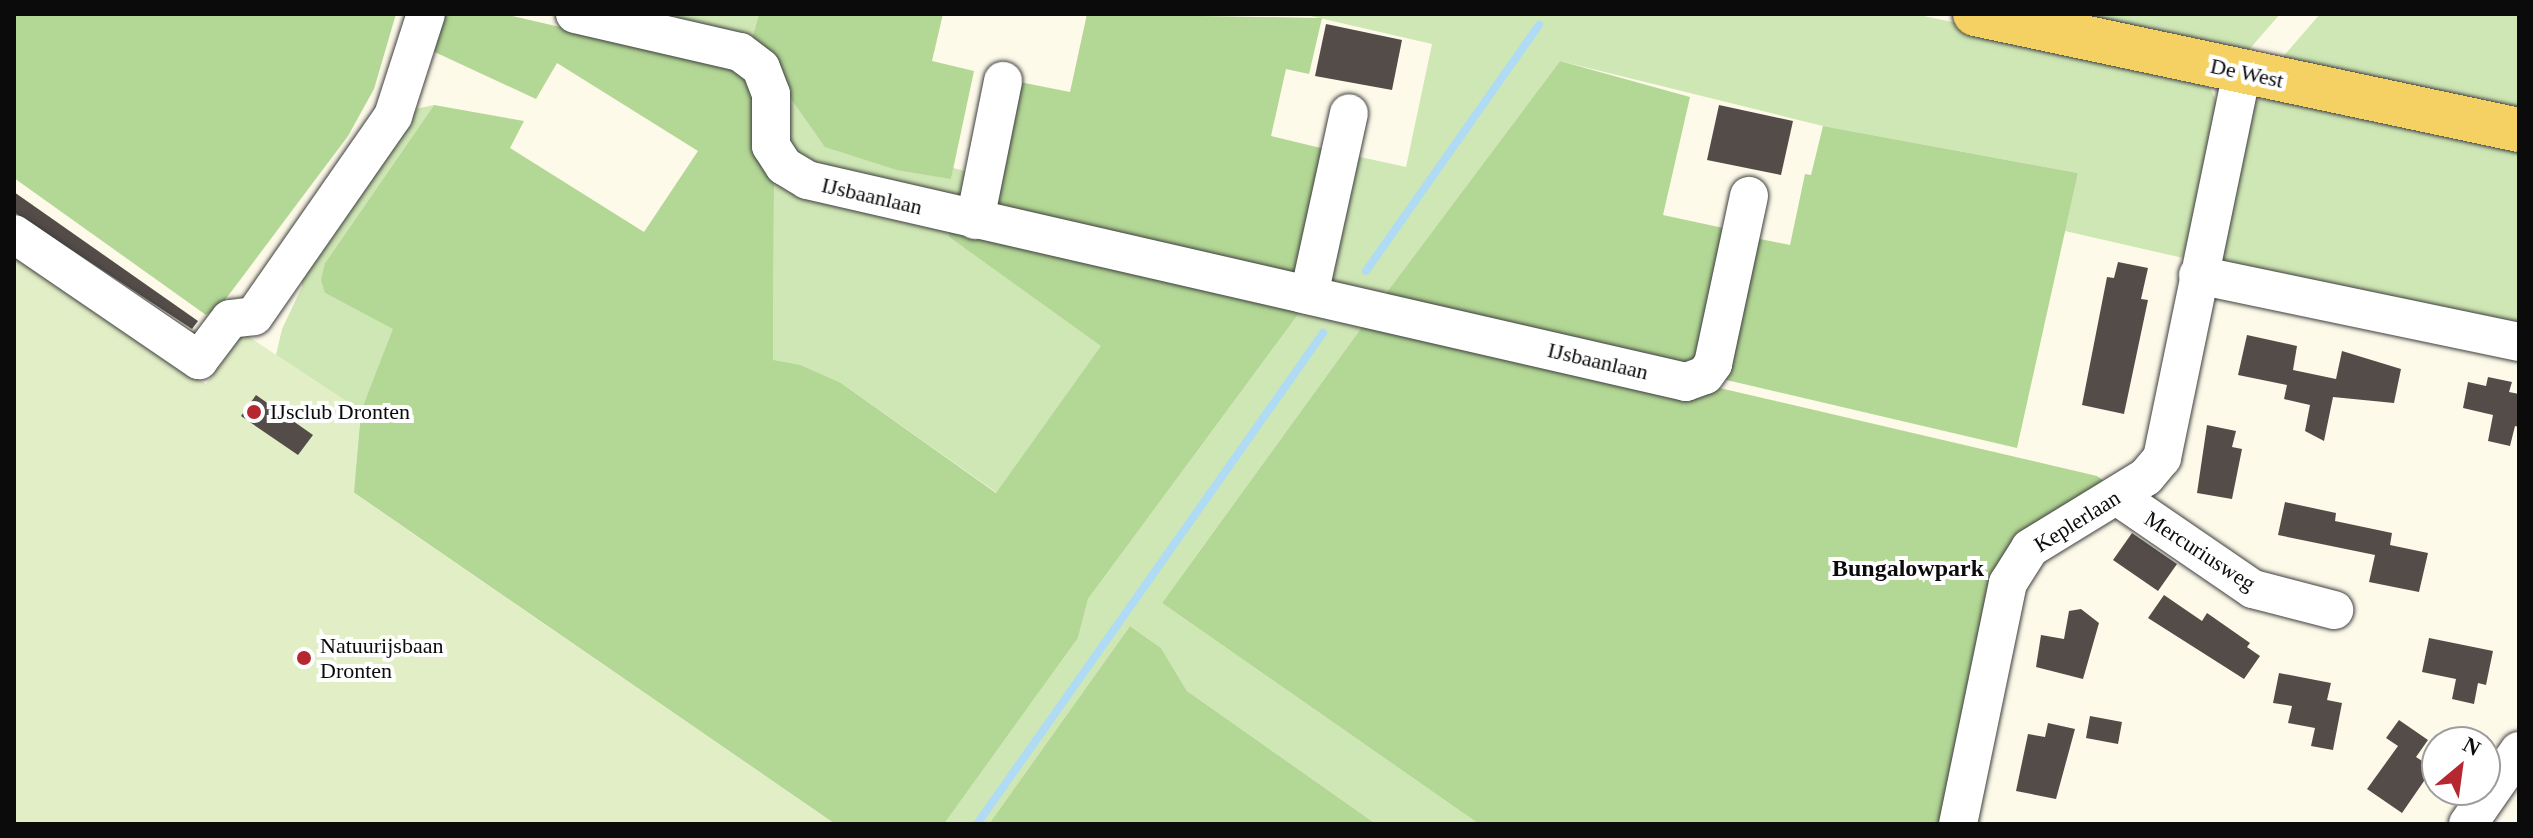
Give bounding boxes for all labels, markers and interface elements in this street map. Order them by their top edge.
street label: De West [2208,52,2286,94]
street label: IJsbaanlaan [819,172,925,220]
street label: IJsbaanlaan [1545,337,1651,385]
place label: IJsclub Dronten [270,399,410,425]
marker: IJsclub Dronten [245,403,263,421]
street label: Keplerlaan [2029,484,2125,558]
street label: Mercuriusweg [2140,505,2260,597]
district label: Bungalowpark [1832,555,1984,583]
place label: Natuurijsbaan Dronten [320,632,443,684]
marker: Natuurijsbaan Dronten [295,649,313,667]
north arrow [2421,726,2501,806]
text: N [2459,732,2485,761]

